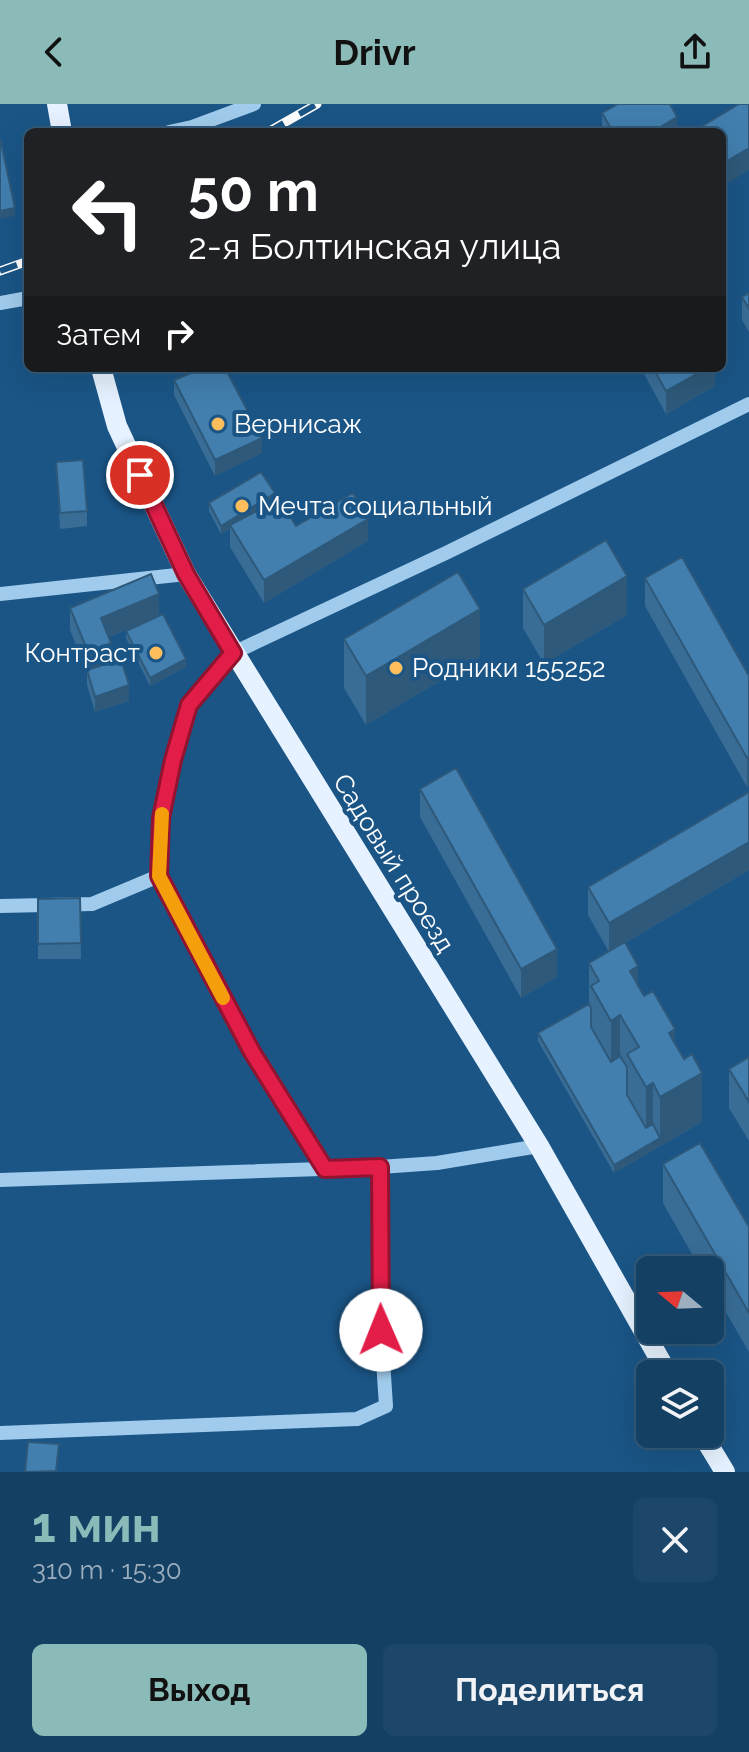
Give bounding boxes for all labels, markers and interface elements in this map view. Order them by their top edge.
icon: back [32,30,76,74]
icon: share [673,30,717,74]
text: Drivr [333,31,416,73]
text: 50 m [188,158,319,224]
icon: left [56,160,160,264]
text: 2-я Болтинская улица [188,225,561,267]
icon: right [157,312,201,356]
text: Затем [56,317,141,352]
place label: Вернисаж [234,409,362,439]
marker: Вернисаж [209,415,227,433]
pin [106,441,174,509]
icon: arrive [118,453,162,497]
place label: Мечта социальный [258,491,492,521]
marker: Мечта социальный [233,497,251,515]
place label: Контраст [24,638,140,668]
marker: Контраст [147,644,165,662]
place label: Родники 155252 [412,653,606,683]
marker: Родники 155252 [387,659,405,677]
street label: Садовый проезд [327,768,461,958]
north arrow [636,1256,724,1344]
map controls [636,1256,724,1448]
position arrow [339,1288,423,1372]
button: layers [636,1360,724,1448]
text: 1 мин [32,1497,161,1553]
button: close [633,1498,717,1582]
text: 310 m · 15:30 [32,1555,182,1585]
button: Выход [32,1644,367,1736]
button: Поделиться [383,1644,717,1736]

